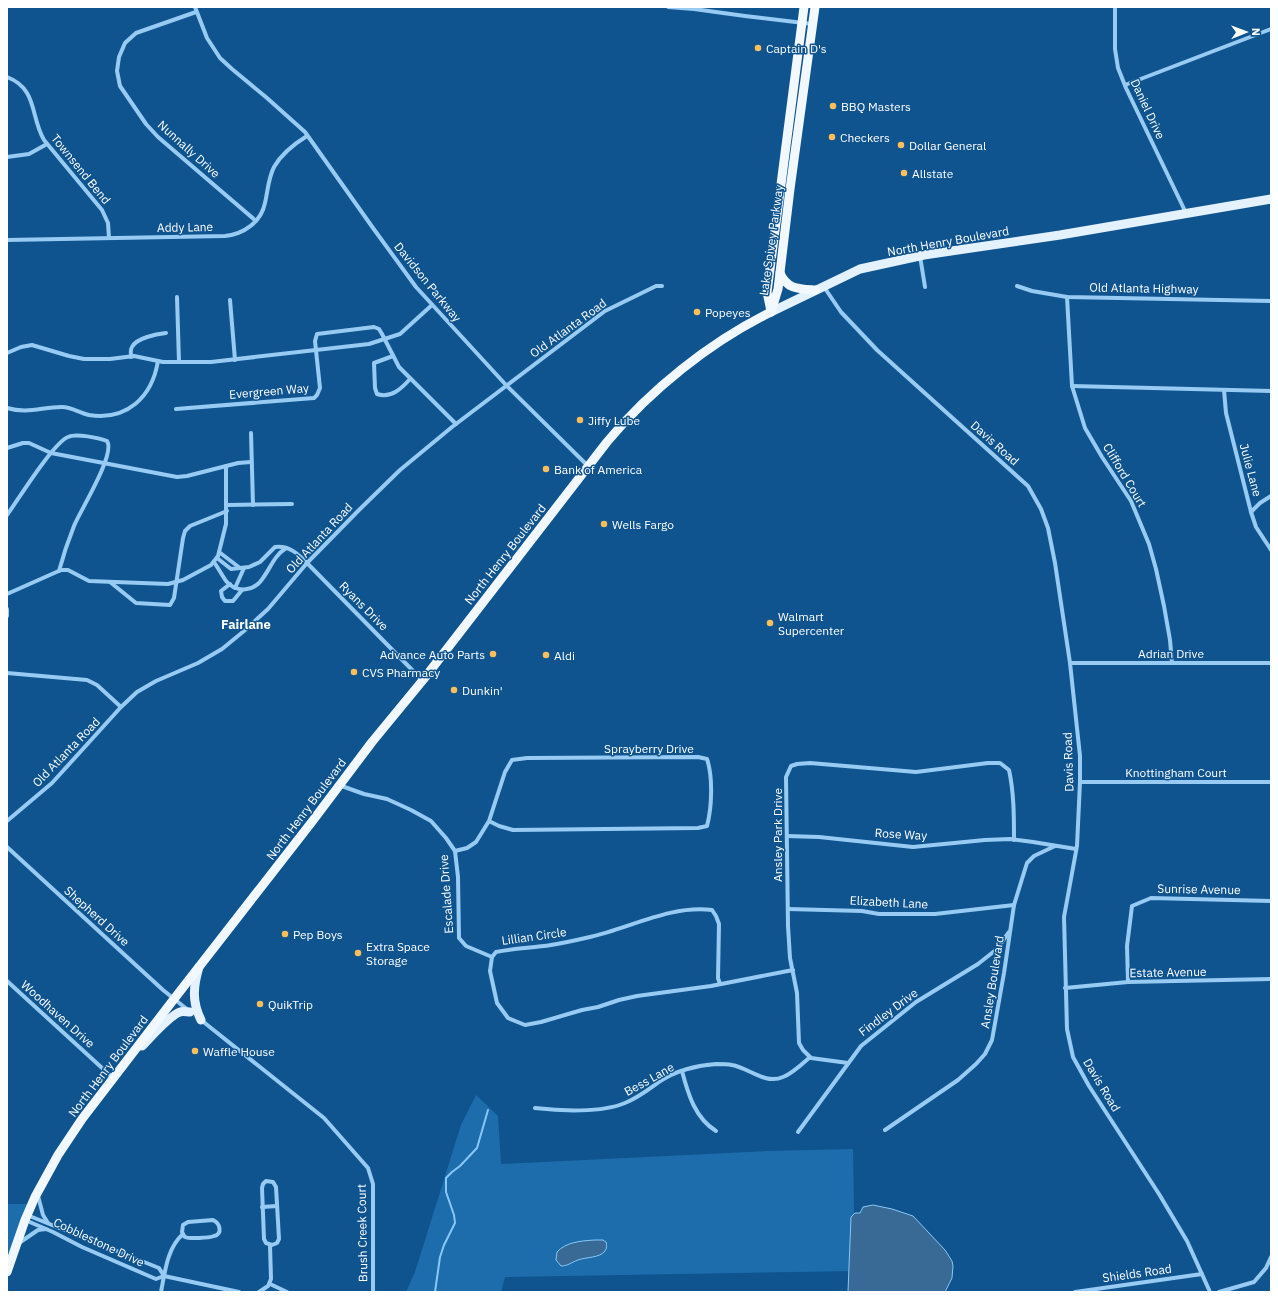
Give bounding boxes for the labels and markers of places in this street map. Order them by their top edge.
place label: Captain D's [766,41,827,56]
marker: Captain D's [753,43,763,53]
place label: BBQ Masters [841,99,911,114]
marker: BBQ Masters [828,101,838,111]
place label: Checkers [840,130,890,145]
marker: Checkers [827,132,837,142]
place label: Dollar General [909,138,986,153]
marker: Dollar General [896,140,906,150]
place label: Allstate [912,166,954,181]
marker: Allstate [899,168,909,178]
place label: Popeyes [705,305,751,320]
marker: Popeyes [692,307,702,317]
place label: Jiffy Lube [588,413,641,428]
marker: Jiffy Lube [575,415,585,425]
place label: Bank of America [554,462,643,477]
marker: Bank of America [541,464,551,474]
place label: Wells Fargo [612,517,674,532]
marker: Wells Fargo [599,519,609,529]
place label: Walmart Supercenter [778,609,845,638]
marker: Walmart Supercenter [765,618,775,628]
place label: Advance Auto Parts [380,647,485,662]
place label: Aldi [554,648,575,663]
marker: Advance Auto Parts [488,649,498,659]
marker: Aldi [541,650,551,660]
place label: CVS Pharmacy [362,665,440,680]
marker: CVS Pharmacy [349,667,359,677]
place label: Dunkin' [462,683,503,698]
marker: Dunkin' [449,685,459,695]
place label: Pep Boys [293,927,343,942]
marker: Pep Boys [280,929,290,939]
place label: Extra Space Storage [366,939,430,968]
marker: Extra Space Storage [353,948,363,958]
place label: QuikTrip [268,997,313,1012]
marker: QuikTrip [255,999,265,1009]
place label: Waffle House [203,1044,275,1059]
marker: Waffle House [190,1046,200,1056]

